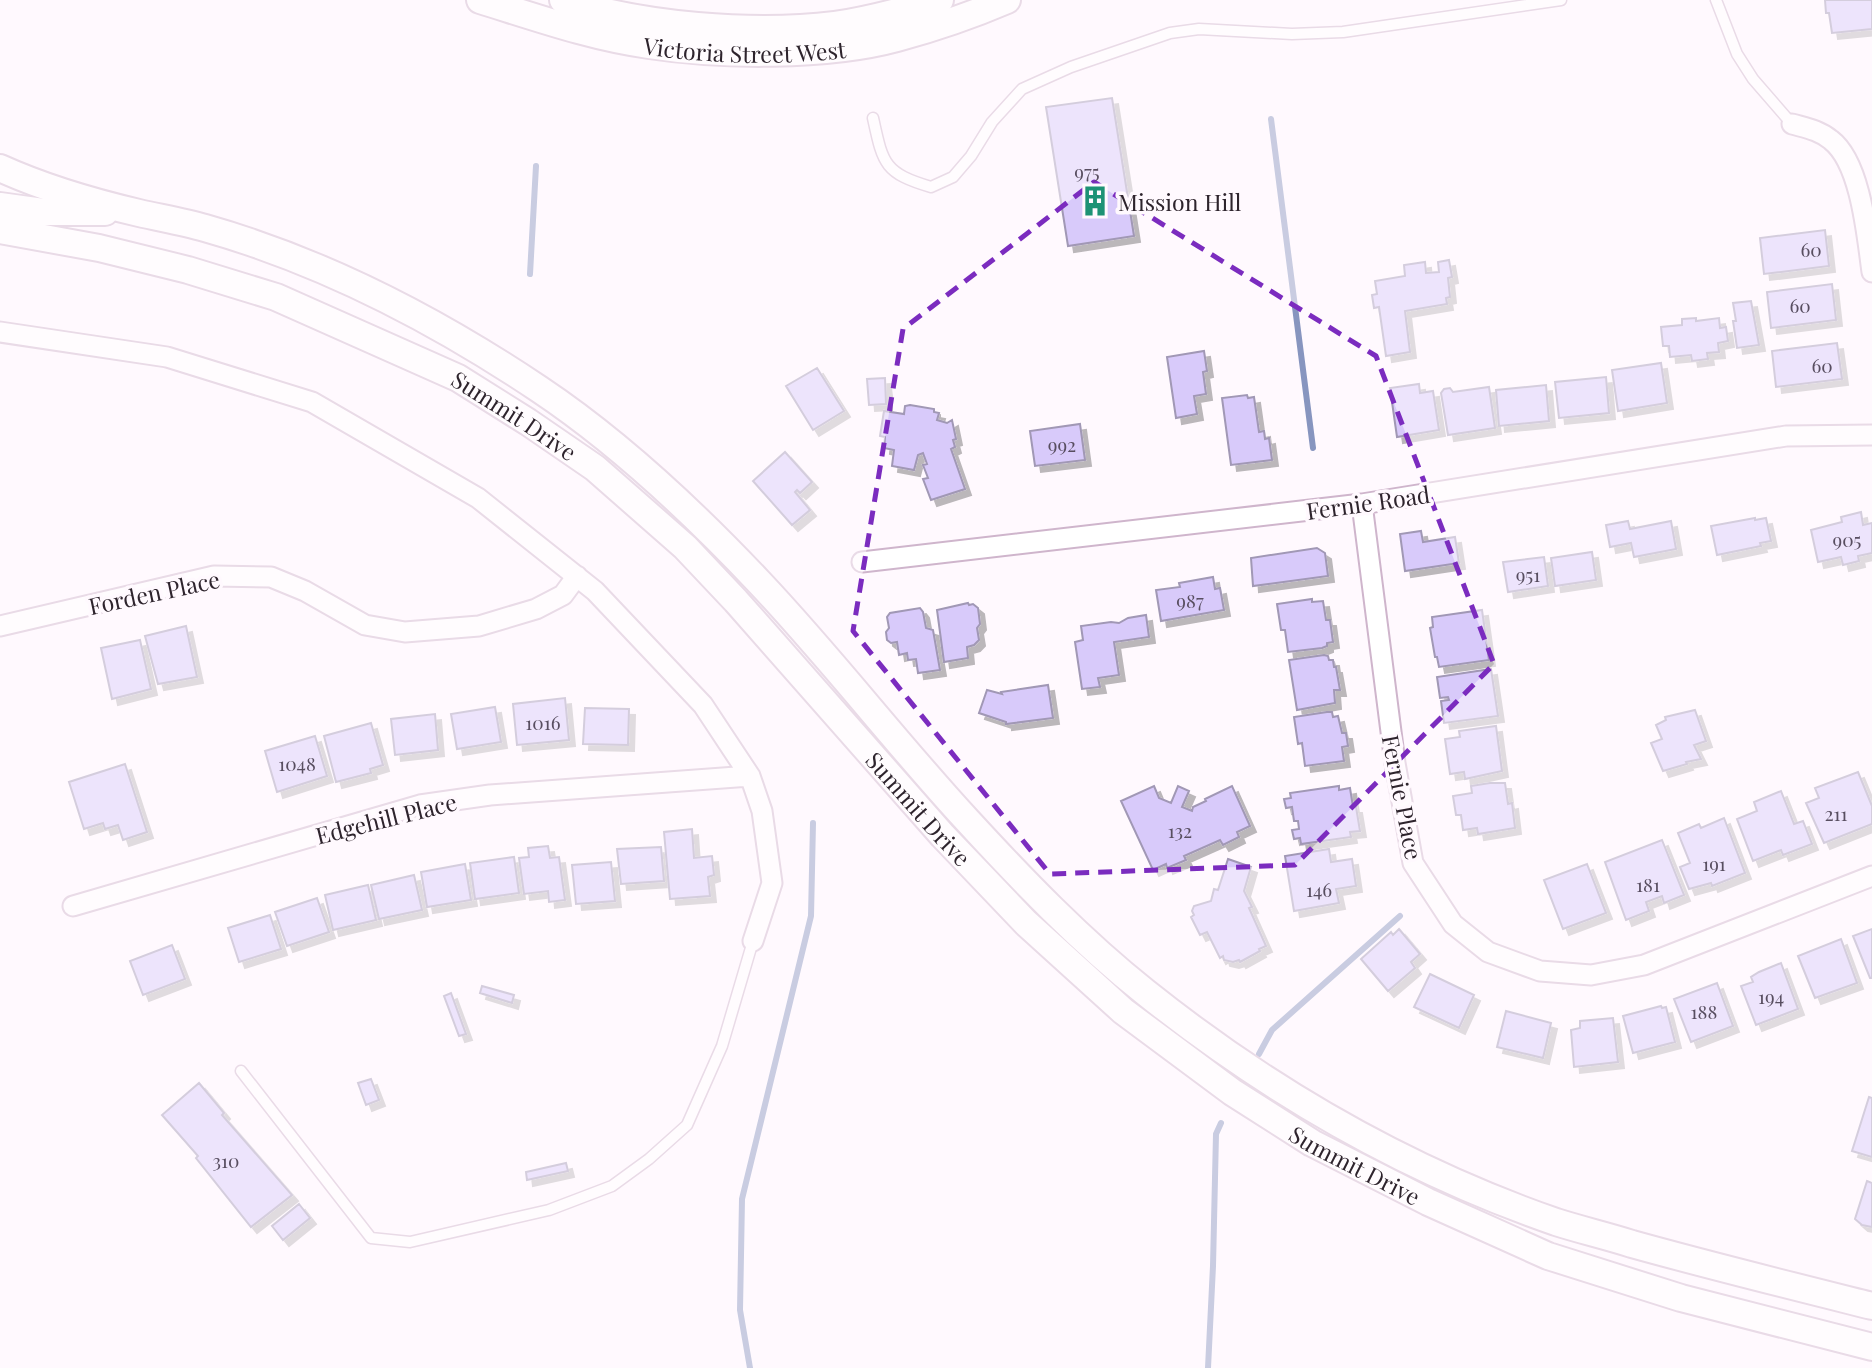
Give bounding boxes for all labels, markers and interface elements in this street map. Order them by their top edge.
street label: Victoria Street West [641,29,848,68]
house number: 975 [1074,158,1100,184]
building icon: Mission Hill [1078,184,1112,218]
place label: Mission Hill [1118,186,1242,217]
house number: 60 [1800,236,1822,262]
house number: 60 [1789,292,1811,318]
house number: 60 [1811,352,1833,378]
street label: Summit Drive [446,363,583,467]
house number: 992 [1048,431,1076,457]
street label: Fernie Road [1304,478,1432,526]
house number: 905 [1833,526,1862,552]
house number: 951 [1516,561,1540,587]
street label: Forden Place [85,563,223,621]
house number: 987 [1176,587,1204,613]
house number: 1016 [525,709,561,735]
street label: Fernie Place [1376,732,1430,862]
street label: Summit Drive [860,744,978,872]
house number: 1048 [278,750,316,776]
street label: Edgehill Place [312,786,460,850]
house number: 211 [1824,800,1848,826]
house number: 132 [1168,817,1192,843]
house number: 191 [1702,850,1726,876]
house number: 181 [1636,871,1660,897]
house number: 146 [1306,876,1332,902]
house number: 194 [1758,983,1784,1009]
house number: 188 [1691,998,1717,1024]
street label: Summit Drive [1284,1117,1426,1211]
house number: 310 [213,1147,240,1173]

